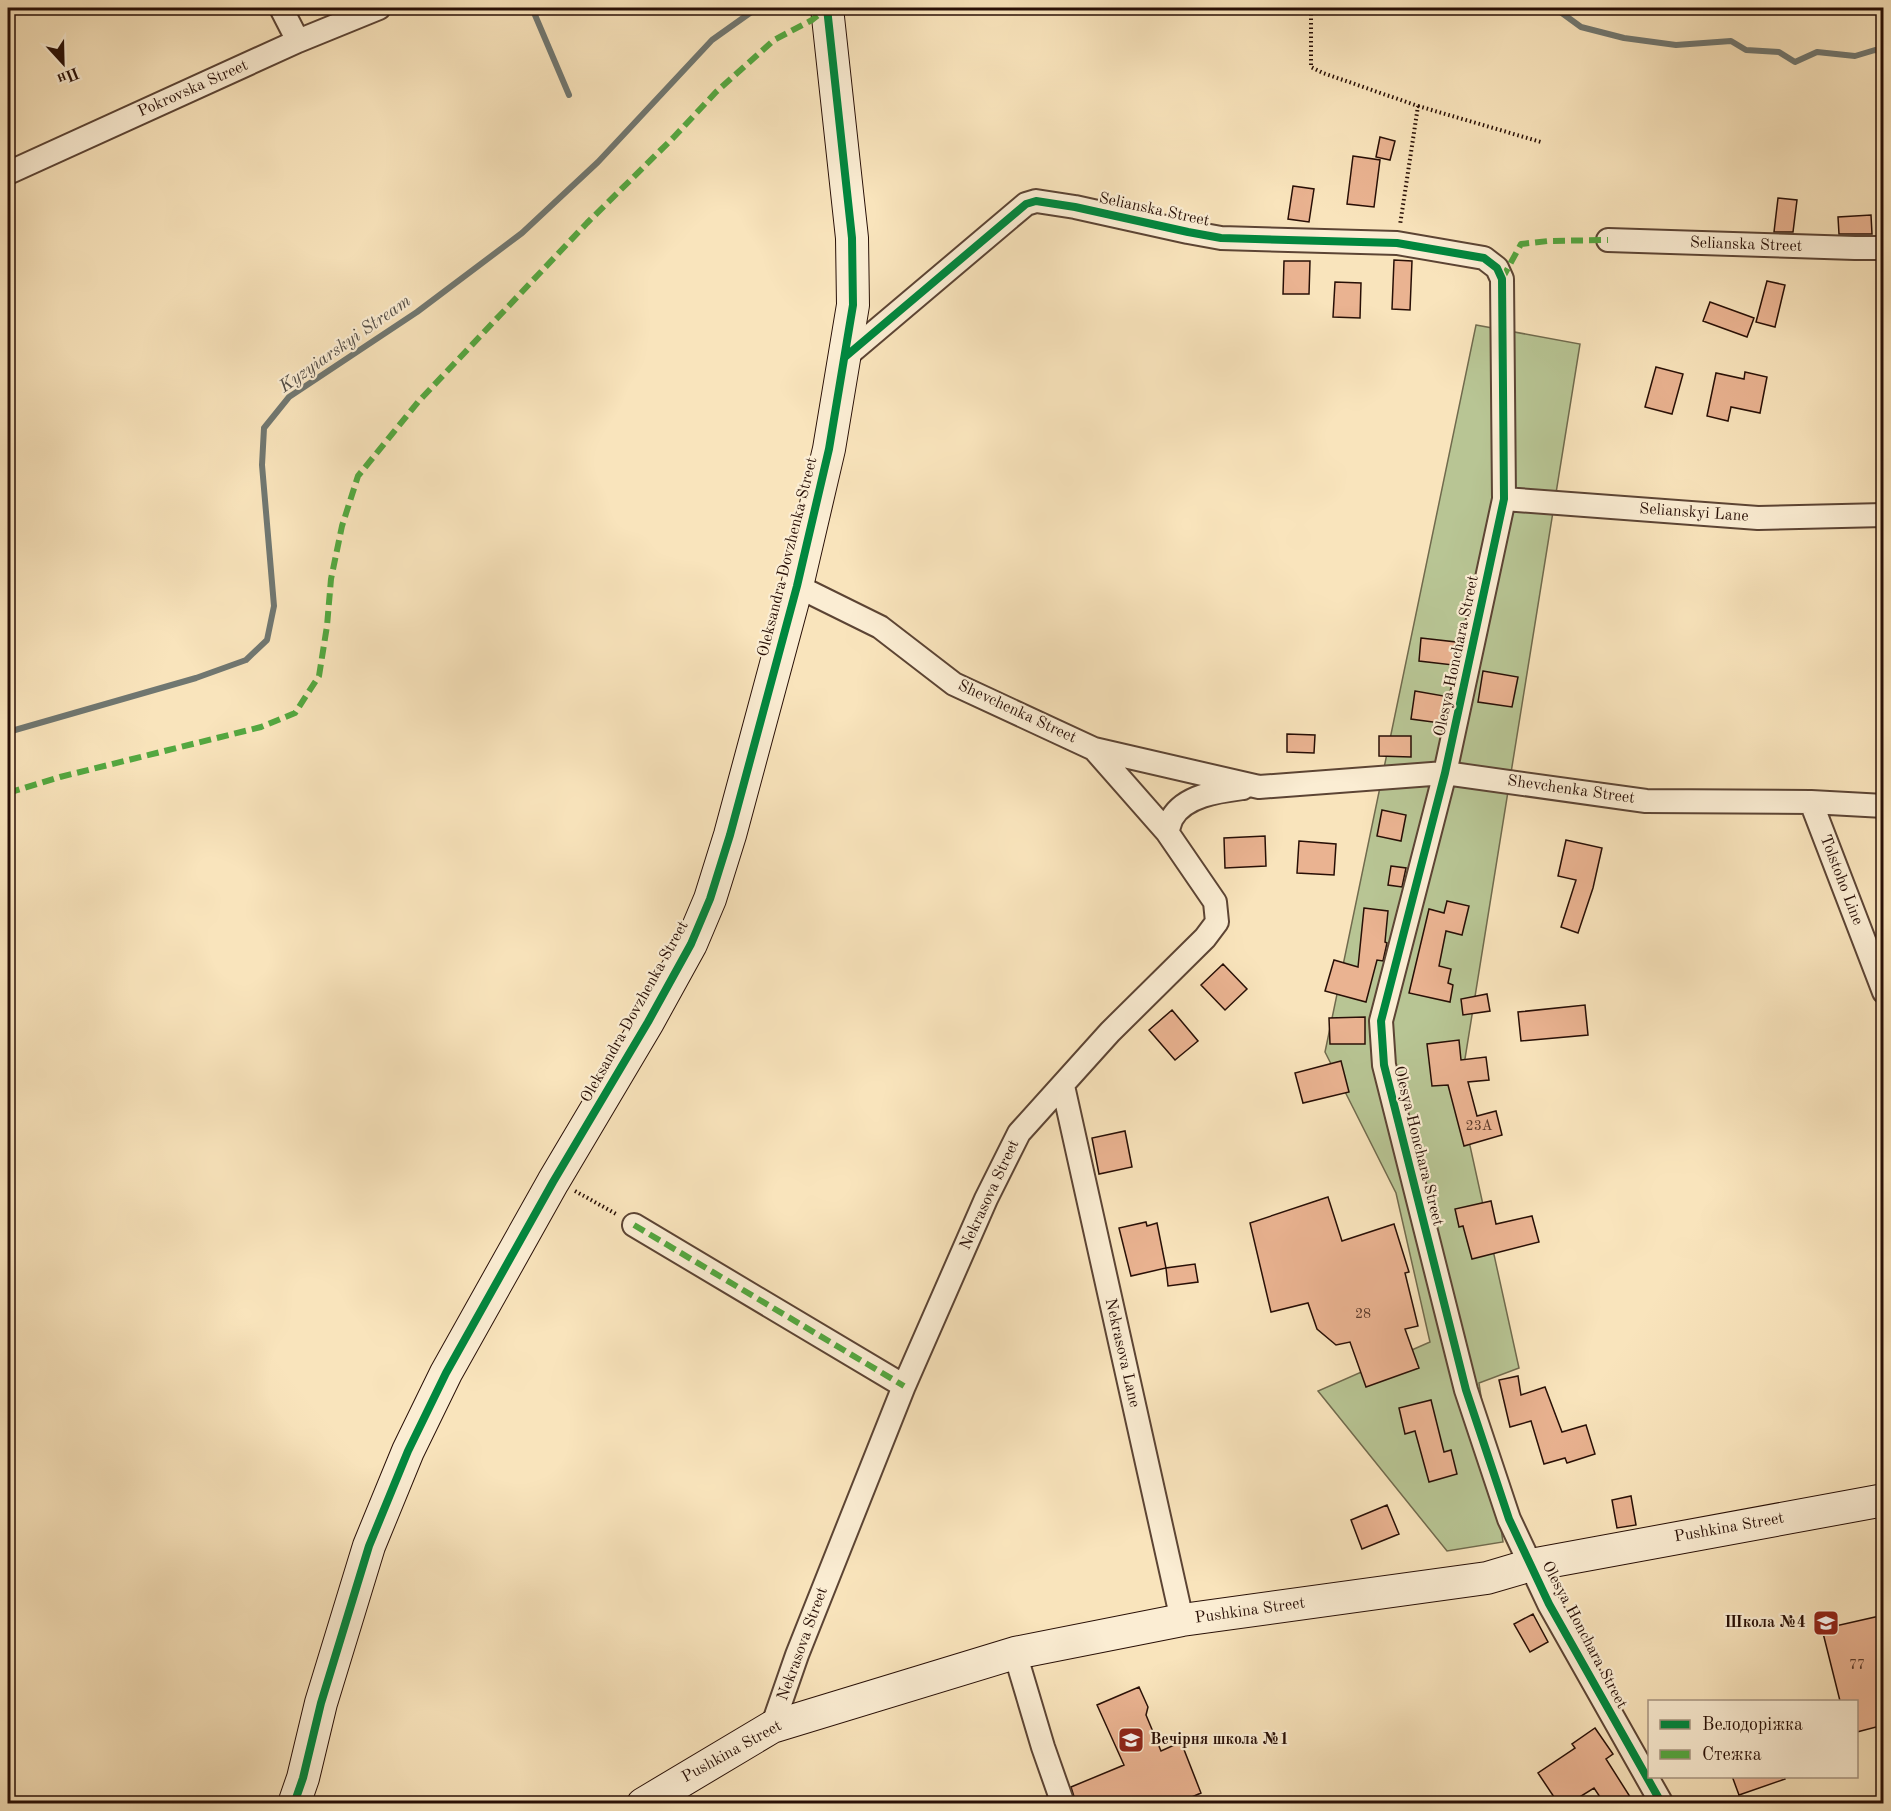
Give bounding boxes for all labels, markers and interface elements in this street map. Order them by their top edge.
north arrow [33,33,93,93]
street label: Pokrovska Street [136,57,251,120]
text: Пн [55,64,81,87]
street label: Selianska Street [1097,190,1211,230]
street label: Selianska Street [1689,235,1803,255]
water label: Kyzyiarskyi Stream [275,292,415,397]
street label: Oleksandra Dovzhenka Street [755,455,821,658]
street label: Selianskyi Lane [1639,501,1749,525]
street label: Olesya Honchara Street [1432,574,1482,738]
street label: Shevchenka Street [955,678,1079,747]
street label: Shevchenka Street [1506,773,1636,807]
street label: Tolstoho Line [1816,833,1866,927]
street label: Oleksandra Dovzhenka Street [578,918,692,1106]
street label: Olesya Honchara Street [1390,1064,1446,1228]
house number: 23А [1466,1119,1493,1133]
street label: Nekrasova Street [958,1137,1023,1253]
street label: Nekrasova Lane [1102,1297,1142,1409]
house number: 28 [1355,1307,1371,1321]
street label: Pushkina Street [1673,1510,1786,1546]
street label: Olesya Honchara Street [1538,1559,1630,1712]
street label: Nekrasova Street [775,1585,831,1703]
street label: Pushkina Street [1194,1595,1307,1627]
school or university icon: Школа №4 [1811,1608,1841,1638]
place label: Школа №4 [1725,1615,1806,1631]
house number: 77 [1849,1658,1865,1672]
legend [1648,1700,1858,1778]
text: Велодоріжка [1702,1716,1803,1734]
street label: Pushkina Street [680,1718,785,1786]
school or university icon: Вечірня школа №1 [1116,1725,1146,1755]
place label: Вечірня школа №1 [1150,1732,1289,1748]
text: Стежка [1702,1746,1762,1764]

